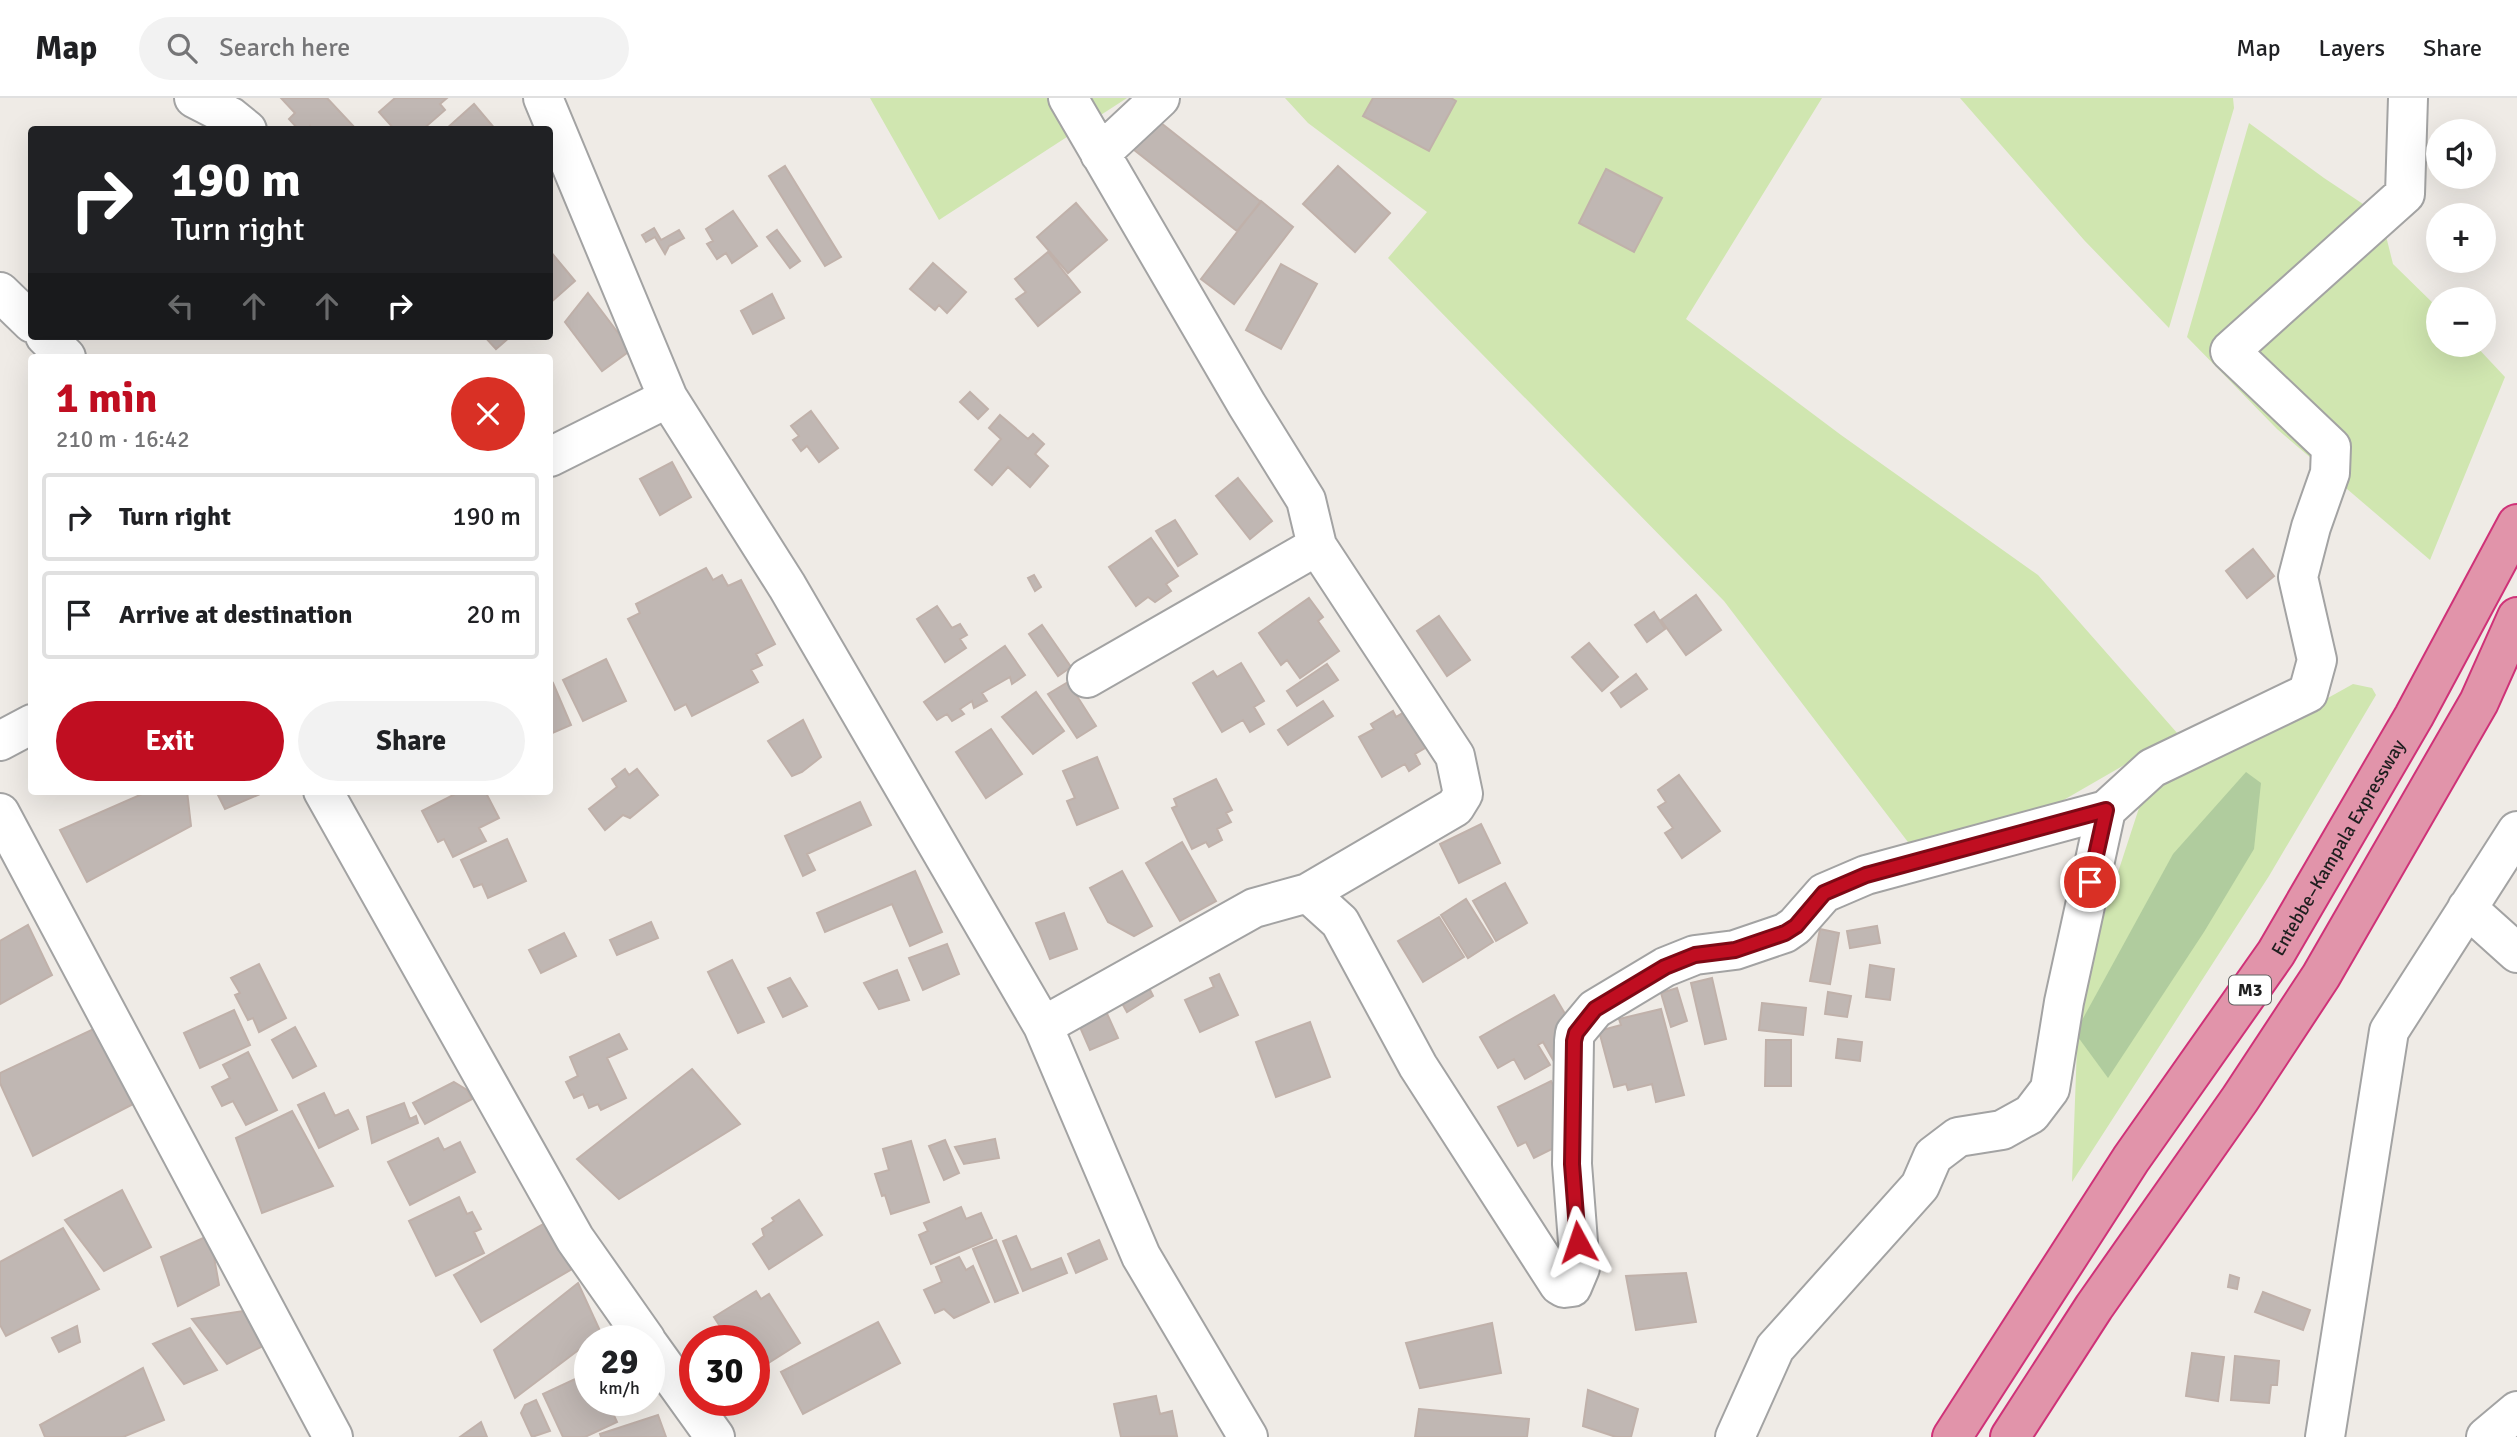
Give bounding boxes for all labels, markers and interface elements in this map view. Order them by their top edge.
search box [139,17,629,80]
text: Map [35,28,97,69]
icon: search [163,29,201,67]
text: Search here [219,32,350,64]
text: Map [2236,33,2281,63]
text: Layers [2319,33,2385,63]
text: Share [2423,33,2482,63]
map controls [2426,119,2496,357]
button: sound [2426,119,2496,189]
text: 190 m [171,150,301,210]
icon: right [56,154,147,245]
button: + [2426,203,2496,273]
text: Turn right [171,210,304,249]
icon: left [162,287,200,325]
icon: ahead [235,287,273,325]
icon: ahead [308,287,346,325]
icon: right [381,287,419,325]
button: − [2426,287,2496,357]
text: 1 min [56,373,157,424]
button: close [451,377,525,451]
text: 210 m · 16:42 [56,425,190,454]
icon: right [60,498,98,536]
text: Turn right [119,501,231,533]
text: 190 m [452,501,521,533]
icon: arrive [60,596,98,634]
text: Arrive at destination [119,599,352,631]
text: 20 m [466,599,521,631]
button: Exit [56,701,284,781]
button: Share [298,701,525,781]
street label: Entebbe–Kampala Expressway [2266,735,2411,960]
pin [2060,852,2120,912]
icon: arrive [2071,863,2109,901]
road number: M3 [2229,976,2271,1004]
position arrow [1541,1205,1615,1279]
speed limit sign: 30 [679,1325,770,1416]
text: 29 [601,1340,638,1383]
text: km/h [599,1377,640,1399]

